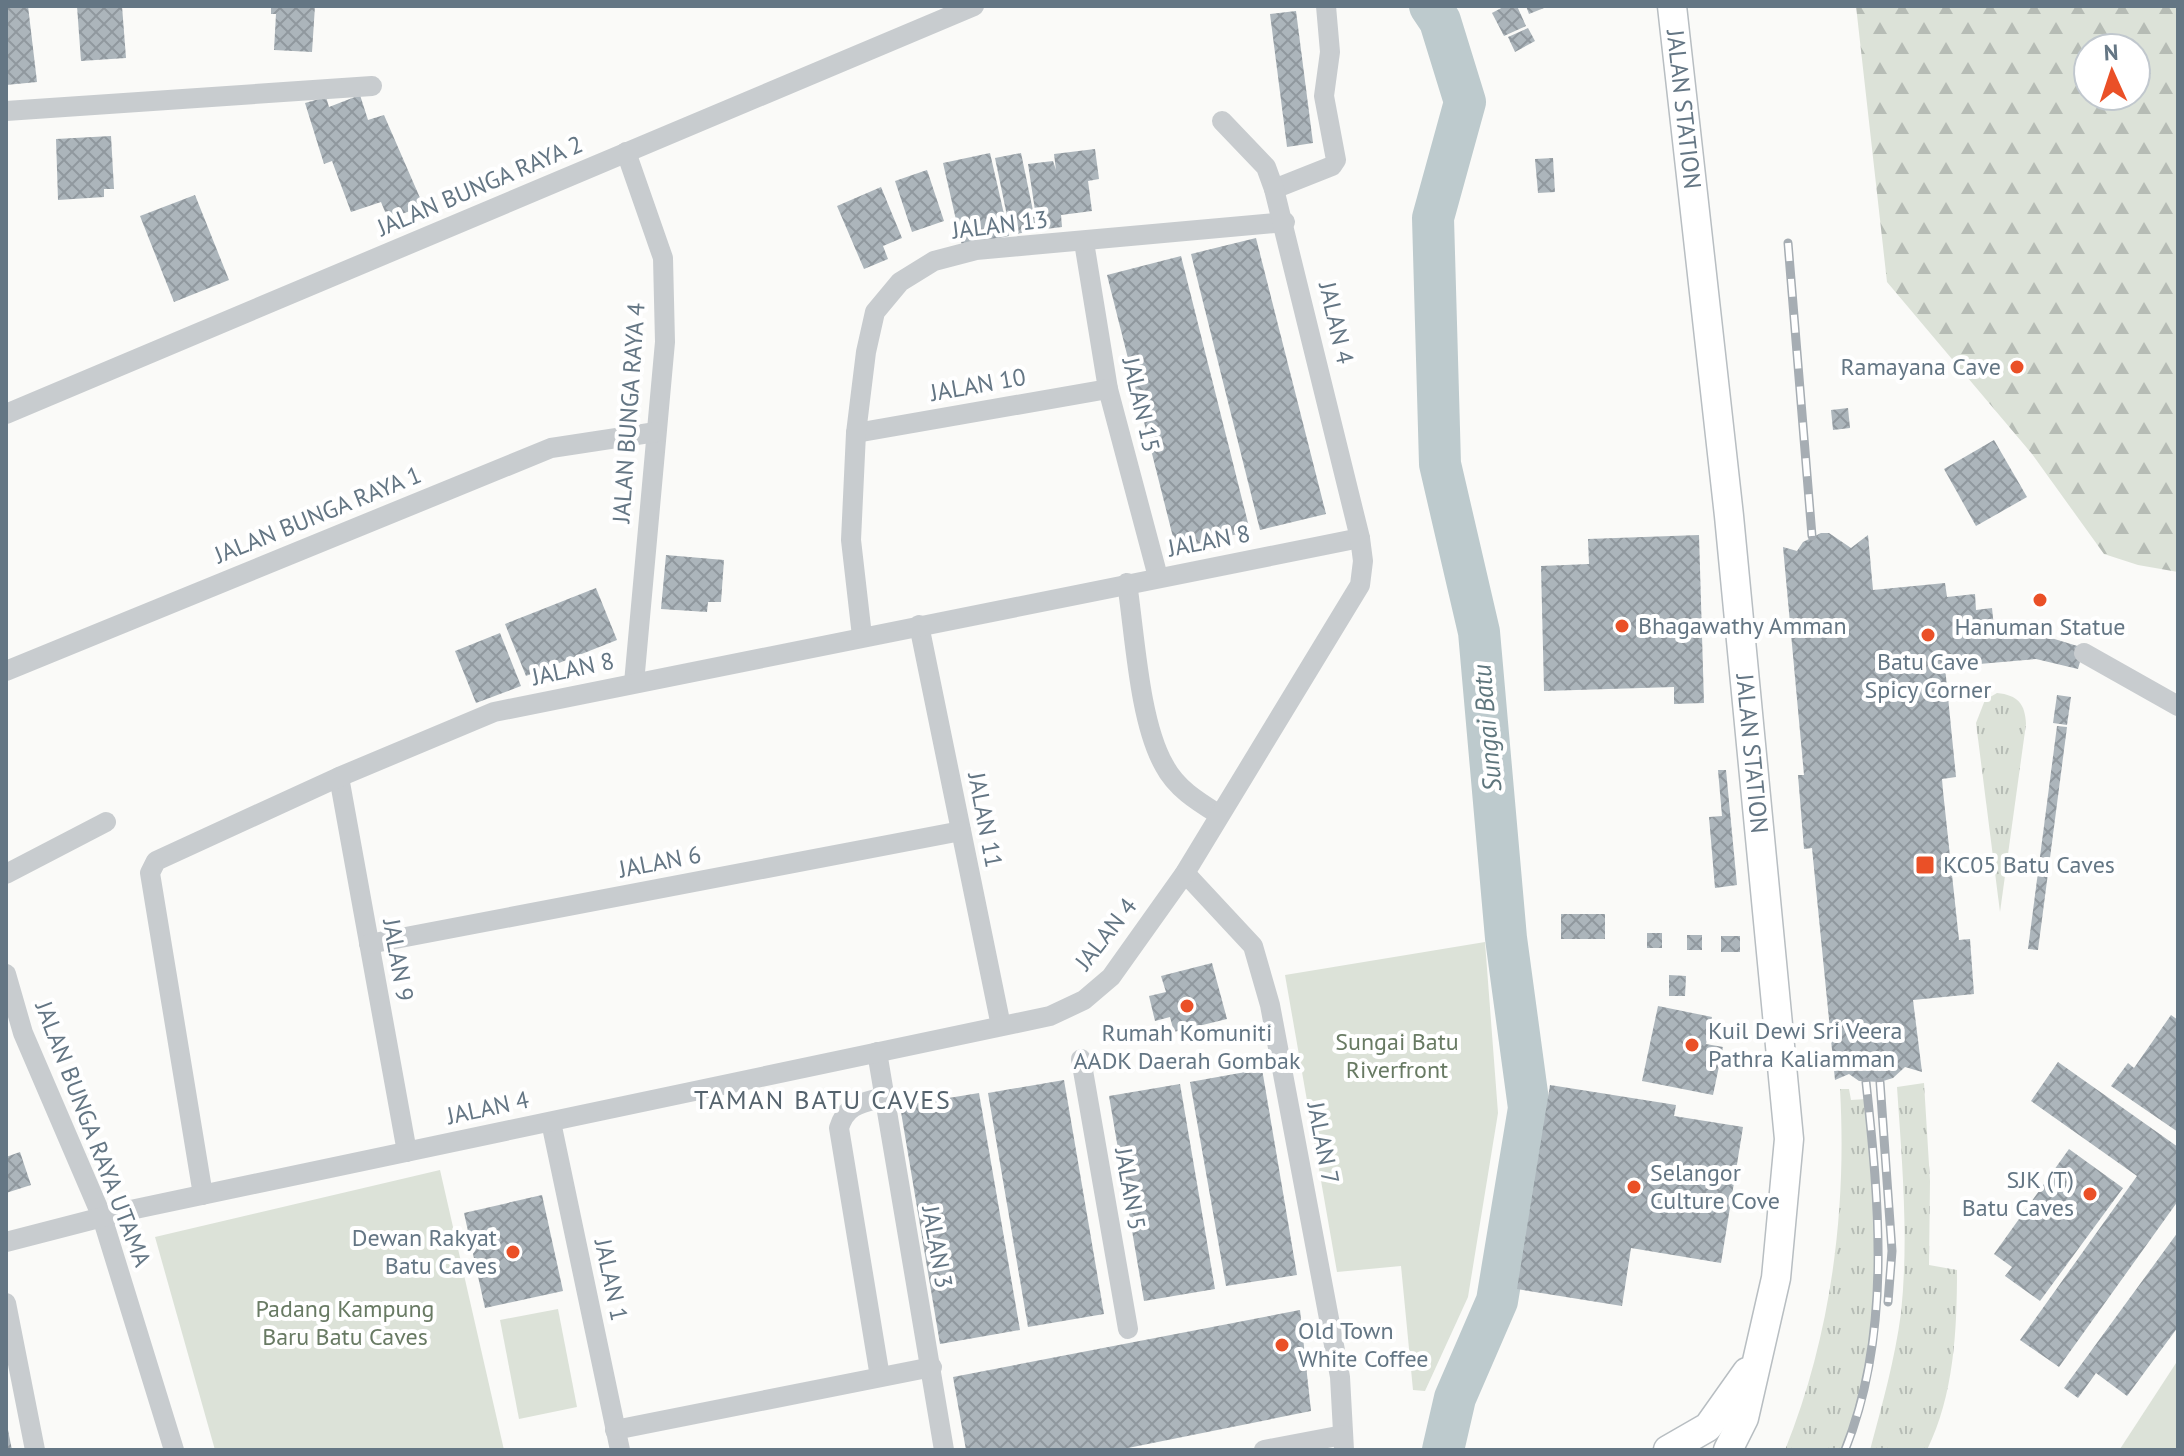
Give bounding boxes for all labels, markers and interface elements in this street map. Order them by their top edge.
street label: JALAN STATION [1660,27,1708,191]
north arrow [2072,32,2152,112]
text: N [2103,38,2119,66]
street label: JALAN BUNGA RAYA 2 [371,128,587,243]
street label: JALAN 13 [949,203,1050,246]
street label: JALAN 4 [1312,278,1361,367]
street label: JALAN BUNGA RAYA 4 [605,302,652,525]
place label: Ramayana Cave [1840,351,2001,382]
street label: JALAN 15 [1115,353,1167,455]
marker: Ramayana Cave [2008,358,2026,376]
street label: JALAN 10 [927,361,1028,408]
street label: JALAN BUNGA RAYA 1 [209,459,426,571]
street label: JALAN 8 [1164,517,1253,564]
marker: Hanuman Statue [2031,591,2049,609]
place label: Bhagawathy Amman [1638,610,1847,641]
place label: Hanuman Statue [1954,611,2126,642]
marker: Bhagawathy Amman [1613,617,1631,635]
marker: Batu Cave Spicy Corner [1919,626,1937,644]
street label: JALAN 8 [528,645,617,693]
place label: Batu Cave Spicy Corner [1865,646,1991,705]
water label: Sungai Batu [1464,663,1509,793]
street label: JALAN STATION [1729,672,1775,835]
street label: JALAN 11 [961,769,1010,870]
street label: JALAN 6 [615,838,704,885]
place label: KC05 Batu Caves [1943,849,2115,880]
marker: KC05 Batu Caves [1914,854,1936,876]
street label: JALAN 4 [1067,891,1143,977]
street label: JALAN 9 [376,915,421,1004]
street label: JALAN BUNGA RAYA UTAMA [28,996,158,1271]
marker: Rumah Komuniti AADK Daerah Gombak [1178,997,1196,1015]
place label: Kuil Dewi Sri Veera Pathra Kaliamman [1708,1015,1902,1074]
place label: Rumah Komuniti AADK Daerah Gombak [1074,1017,1301,1076]
park label: Sungai Batu Riverfront [1335,1026,1459,1085]
marker: Kuil Dewi Sri Veera Pathra Kaliamman [1683,1036,1701,1054]
district label: TAMAN BATU CAVES [694,1083,952,1116]
street label: JALAN 4 [443,1084,532,1132]
street label: JALAN 7 [1300,1098,1347,1187]
street label: JALAN 5 [1108,1144,1153,1233]
place label: Selangor Culture Cove [1650,1157,1780,1216]
place label: SJK (T) Batu Caves [1962,1164,2074,1223]
marker: Selangor Culture Cove [1625,1178,1643,1196]
marker: SJK (T) Batu Caves [2081,1185,2099,1203]
street label: JALAN 3 [915,1202,960,1291]
place label: Dewan Rakyat Batu Caves [352,1222,497,1281]
street label: JALAN 1 [587,1235,635,1324]
marker: Dewan Rakyat Batu Caves [504,1243,522,1261]
park label: Padang Kampung Baru Batu Caves [255,1293,435,1352]
place label: Old Town White Coffee [1298,1315,1429,1374]
marker: Old Town White Coffee [1273,1336,1291,1354]

